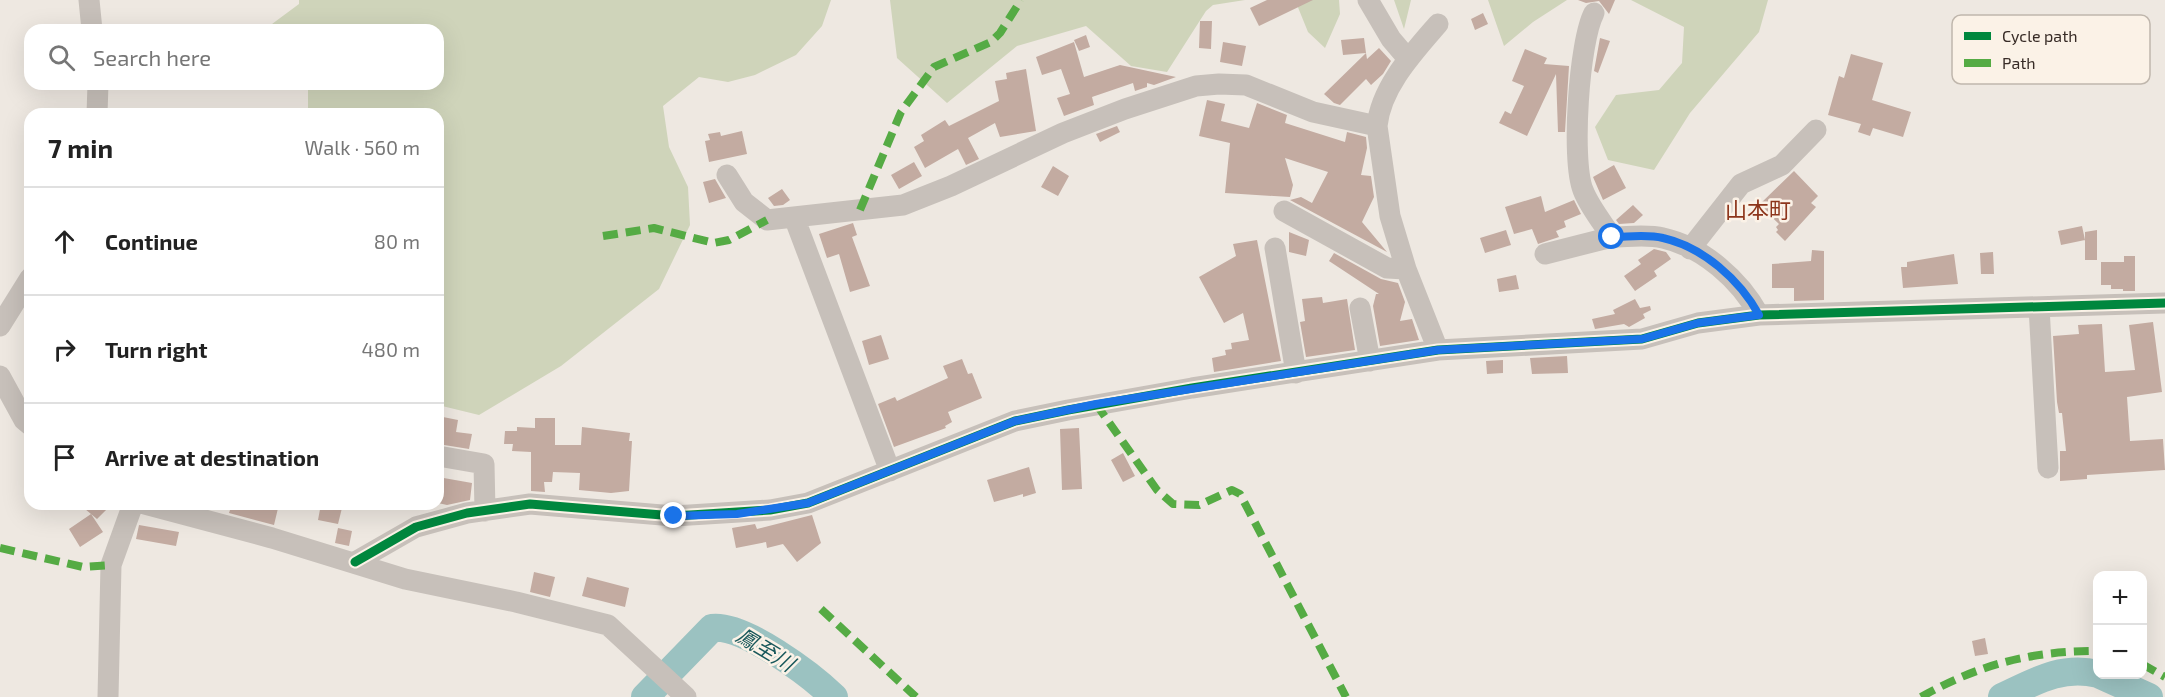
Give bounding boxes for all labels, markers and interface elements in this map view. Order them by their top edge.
legend [1952,15,2150,84]
search box [24,24,444,90]
text: Cycle path [2002,26,2078,45]
icon: search [45,41,78,74]
text: Search here [93,44,211,70]
text: Path [2002,53,2036,72]
text: 7 min [48,132,113,163]
text: Walk · 560 m [305,135,420,159]
district label: 山本町 [1725,196,1791,222]
route start [1598,223,1624,249]
icon: ahead [48,225,81,258]
text: Continue [105,228,198,254]
text: 80 m [374,229,420,253]
icon: right [48,333,81,366]
text: Turn right [105,336,207,362]
text: 480 m [362,337,420,361]
icon: arrive [48,441,81,474]
text: Arrive at destination [105,444,319,470]
route end [660,502,686,528]
map controls [2093,571,2147,679]
button: + [2093,571,2147,625]
water label: 鳳至川 [732,622,801,677]
button: − [2093,625,2147,679]

